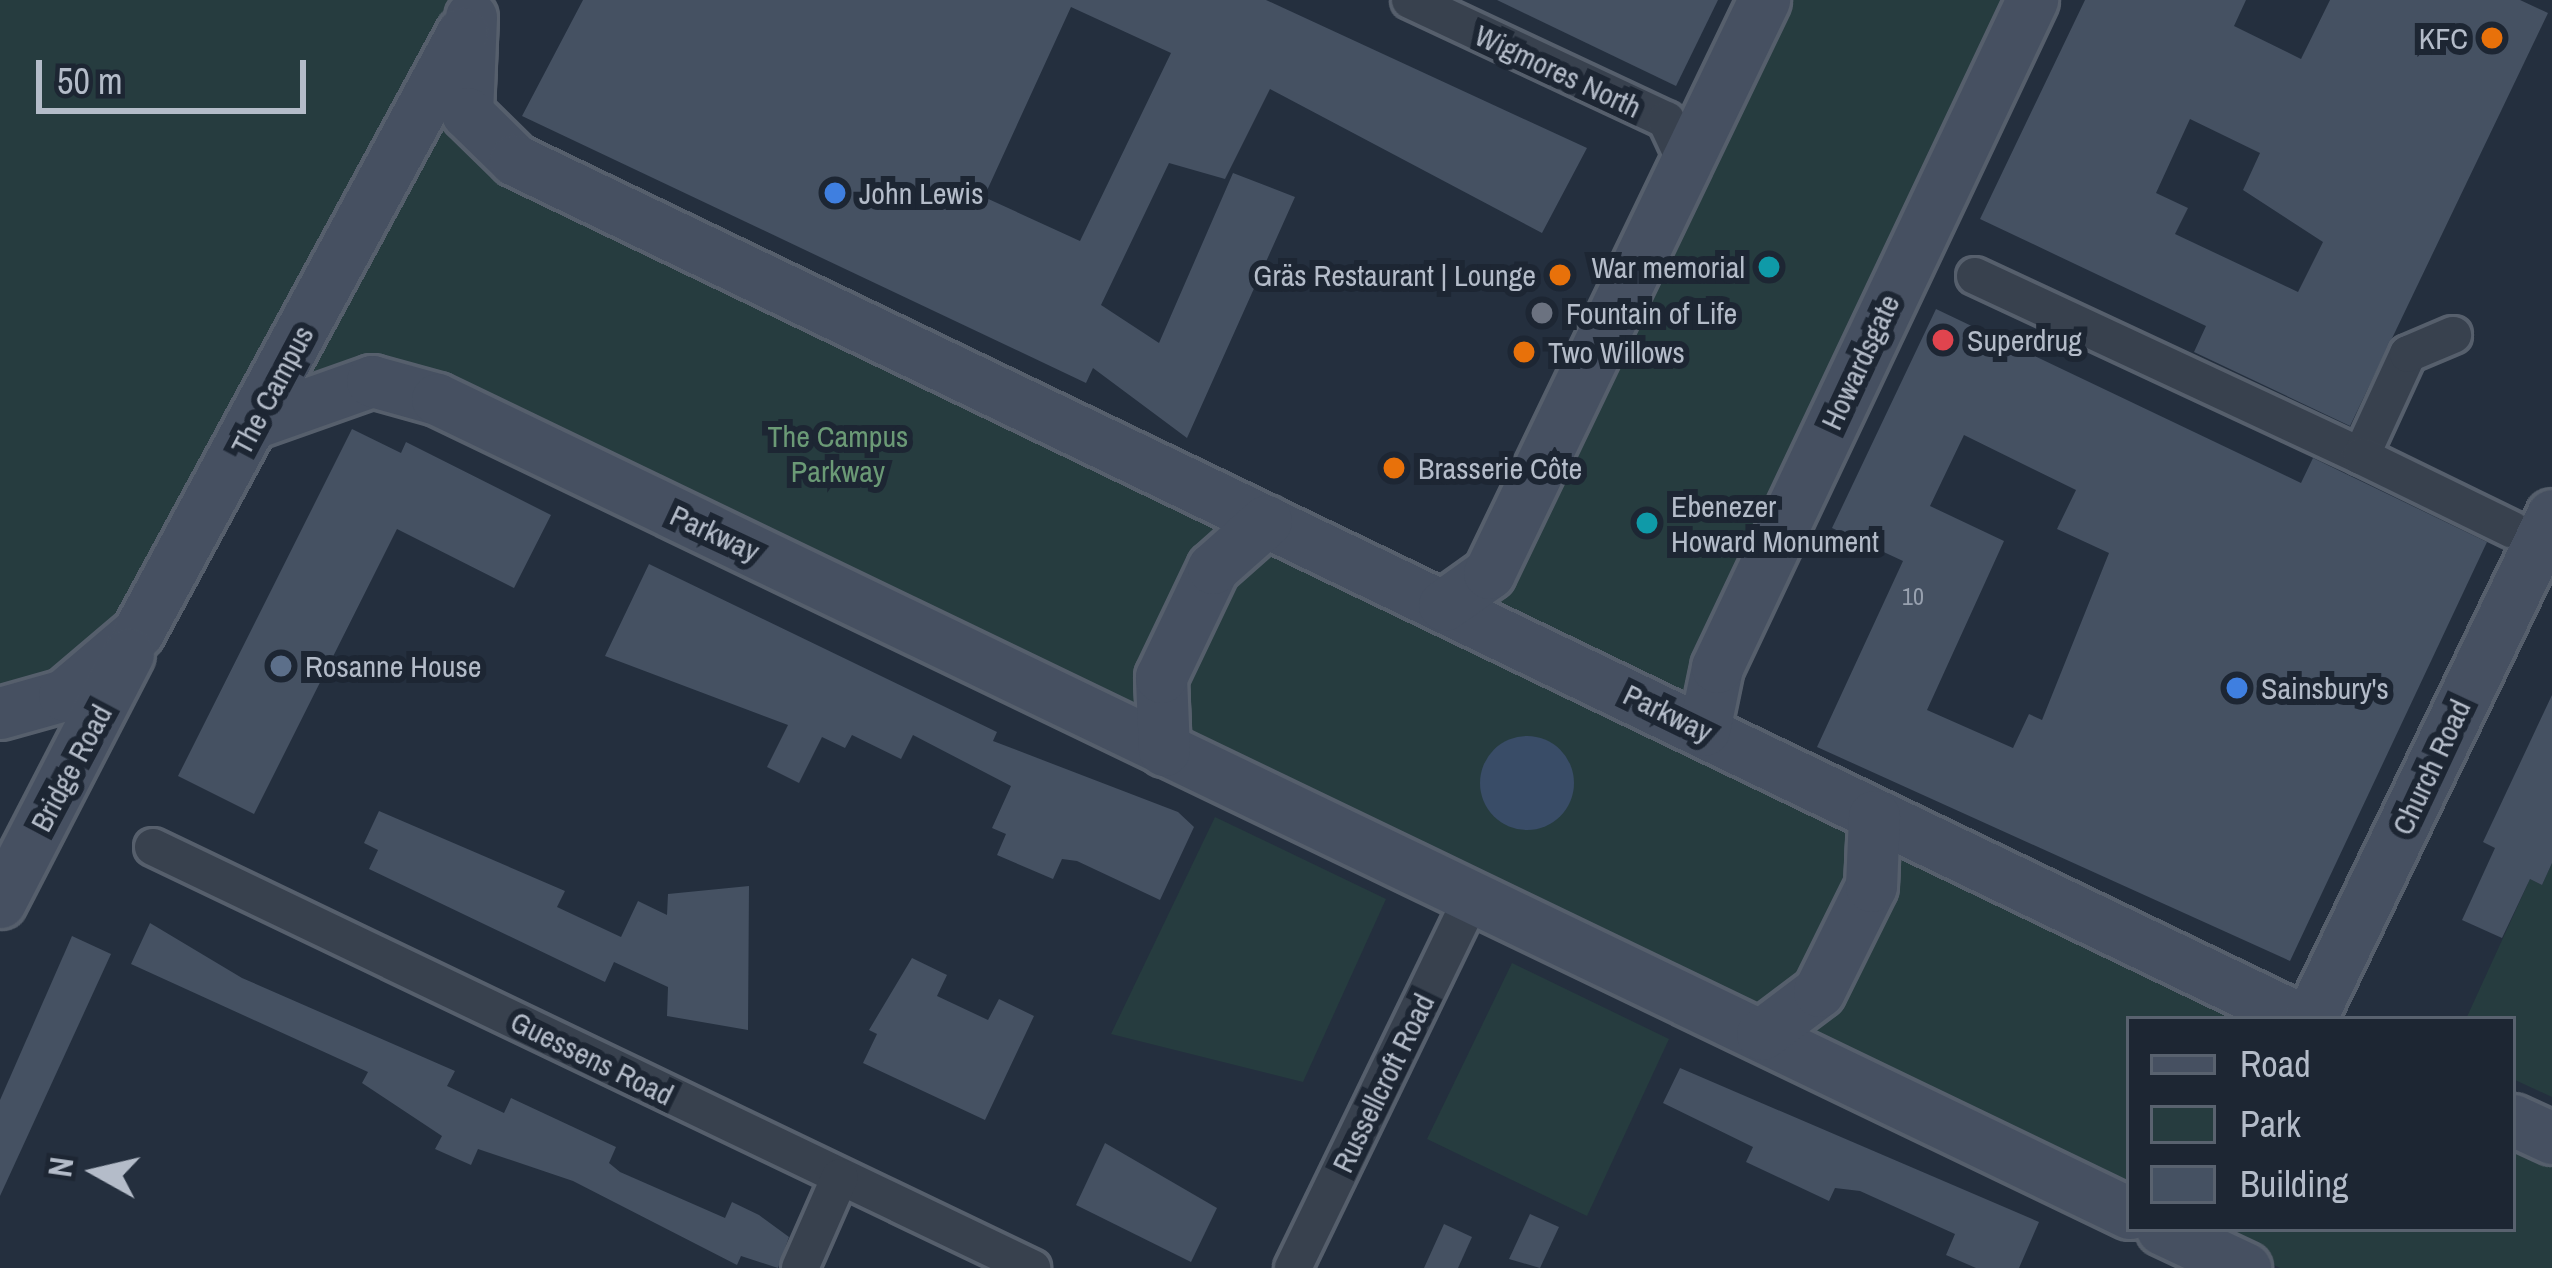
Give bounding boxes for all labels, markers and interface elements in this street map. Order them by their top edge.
street label: Wigmores North [1469,17,1647,125]
place label: KFC [2419,20,2468,56]
marker: KFC [2479,25,2505,51]
scale bar [42,36,312,110]
text: 50 m [57,57,123,105]
place label: John Lewis [859,175,983,211]
marker: John Lewis [822,180,848,206]
place label: War memorial [1591,249,1745,285]
marker: War memorial [1756,254,1782,280]
place label: Gräs Restaurant | Lounge [1253,257,1536,293]
marker: Gräs Restaurant | Lounge [1547,262,1573,288]
street label: Howardsgate [1813,289,1907,435]
place label: Fountain of Life [1566,295,1737,331]
marker: Fountain of Life [1529,300,1555,326]
street label: The Campus [223,319,321,461]
place label: Superdrug [1967,322,2082,358]
marker: Superdrug [1930,327,1956,353]
place label: Two Willows [1548,334,1685,370]
marker: Two Willows [1511,339,1537,365]
park label: The Campus Parkway [768,418,908,488]
place label: Brasserie Côte [1418,450,1582,486]
marker: Brasserie Côte [1381,455,1407,481]
place label: Ebenezer Howard Monument [1671,488,1879,558]
street label: Parkway [665,497,765,569]
marker: Ebenezer Howard Monument [1634,510,1660,536]
house number: 10 [1902,583,1924,611]
place label: Rosanne House [305,648,481,684]
marker: Rosanne House [268,653,294,679]
place label: Sainsbury's [2261,670,2389,706]
marker: Sainsbury's [2224,675,2250,701]
street label: Parkway [1618,676,1718,750]
street label: Church Road [2384,694,2478,840]
street label: Bridge Road [23,699,119,837]
street label: Russellcroft Road [1324,988,1442,1178]
street label: Guessens Road [505,1003,679,1113]
legend [2126,1016,2516,1232]
text: Road [2240,1040,2311,1088]
text: Park [2240,1100,2301,1148]
north arrow [36,1112,156,1232]
text: N [37,1154,83,1180]
text: Building [2240,1160,2348,1208]

